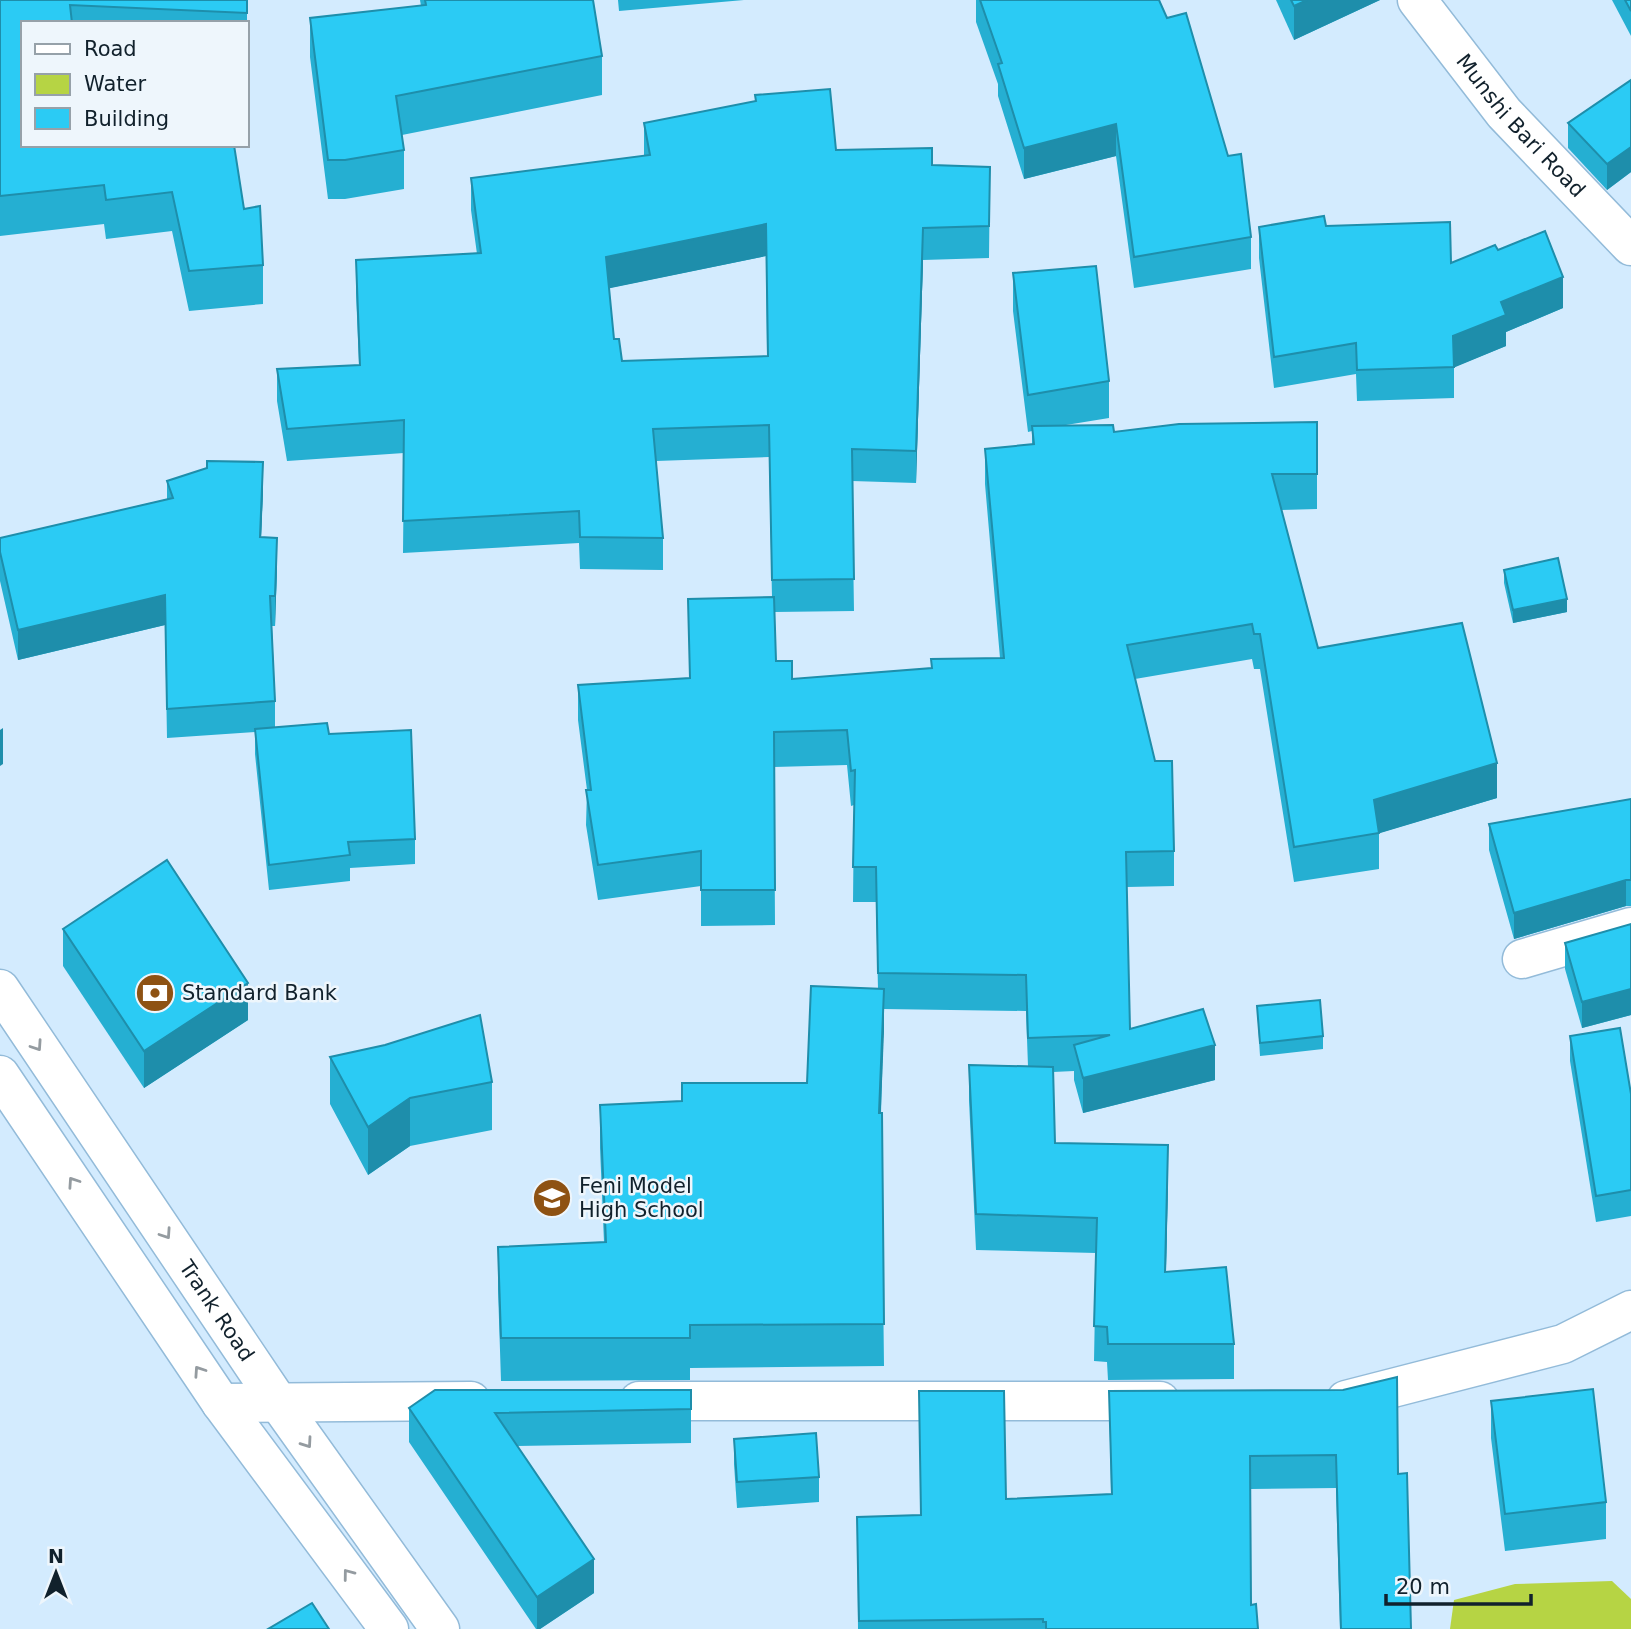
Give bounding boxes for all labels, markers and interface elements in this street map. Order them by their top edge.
legend [21,21,248,147]
text: Road [84,37,137,61]
street label: Munshi Bari Road [1451,49,1590,202]
text: Water [84,72,146,96]
text: Building [84,107,169,131]
bank icon: Standard Bank [134,972,176,1014]
place label: Standard Bank [182,981,338,1005]
one-way arrow [29,1039,42,1052]
place label: Feni Model High School [579,1174,704,1222]
one-way arrow [68,1177,81,1190]
school or university icon: Feni Model High School [531,1177,573,1219]
one-way arrow [158,1226,170,1239]
street label: Trank Road [174,1255,259,1366]
one-way arrow [195,1366,208,1379]
one-way arrow [299,1435,311,1448]
north arrow [21,1538,91,1608]
text: N [48,1545,64,1567]
scale bar [1386,1562,1531,1606]
one-way arrow [344,1569,357,1582]
text: 20 m [1396,1575,1450,1599]

